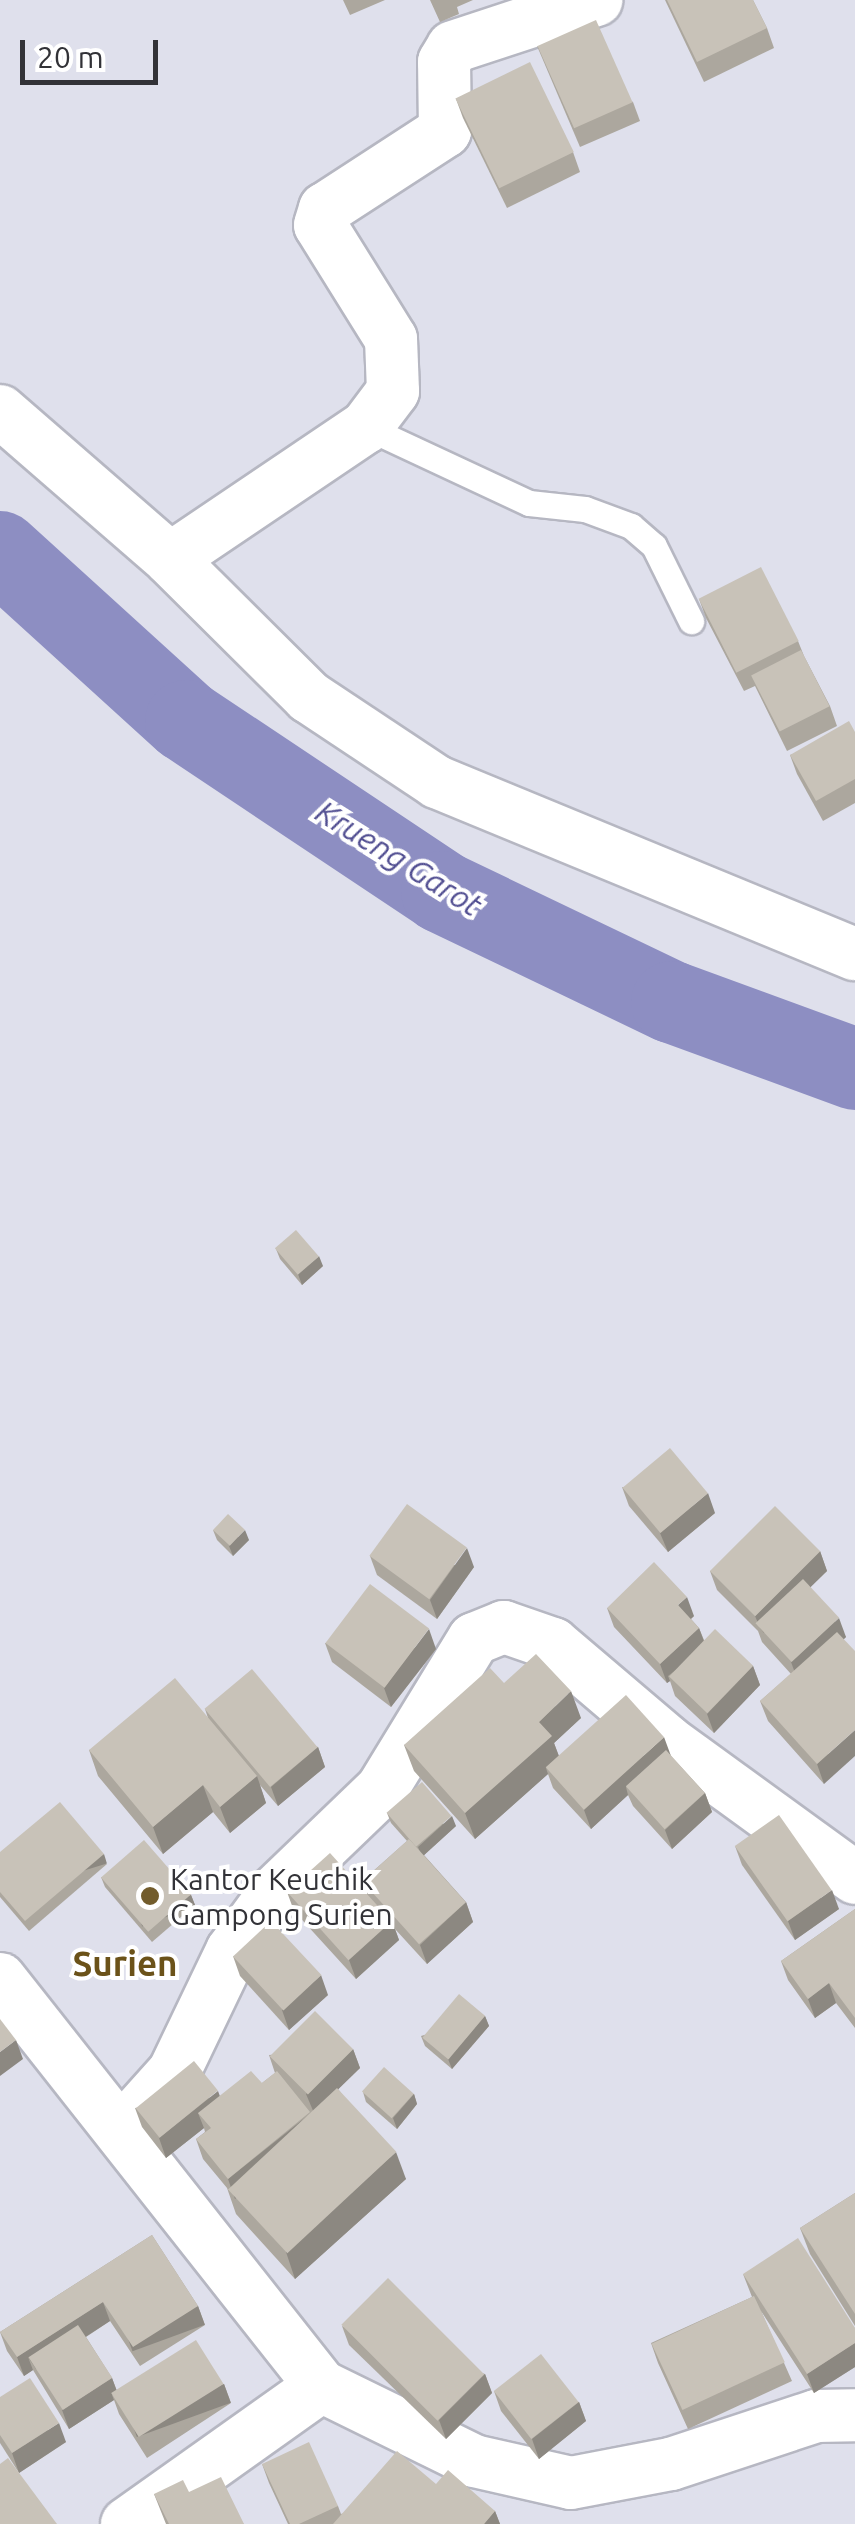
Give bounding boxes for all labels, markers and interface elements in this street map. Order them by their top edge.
scale bar [25,20,162,82]
text: 20 m [37,40,104,74]
water label: Krueng Garot [309,792,489,924]
place label: Kantor Keuchik Gampong Surien [170,1861,393,1932]
marker: Kantor Keuchik Gampong Surien [139,1885,161,1907]
district label: Surien [72,1942,178,1984]

